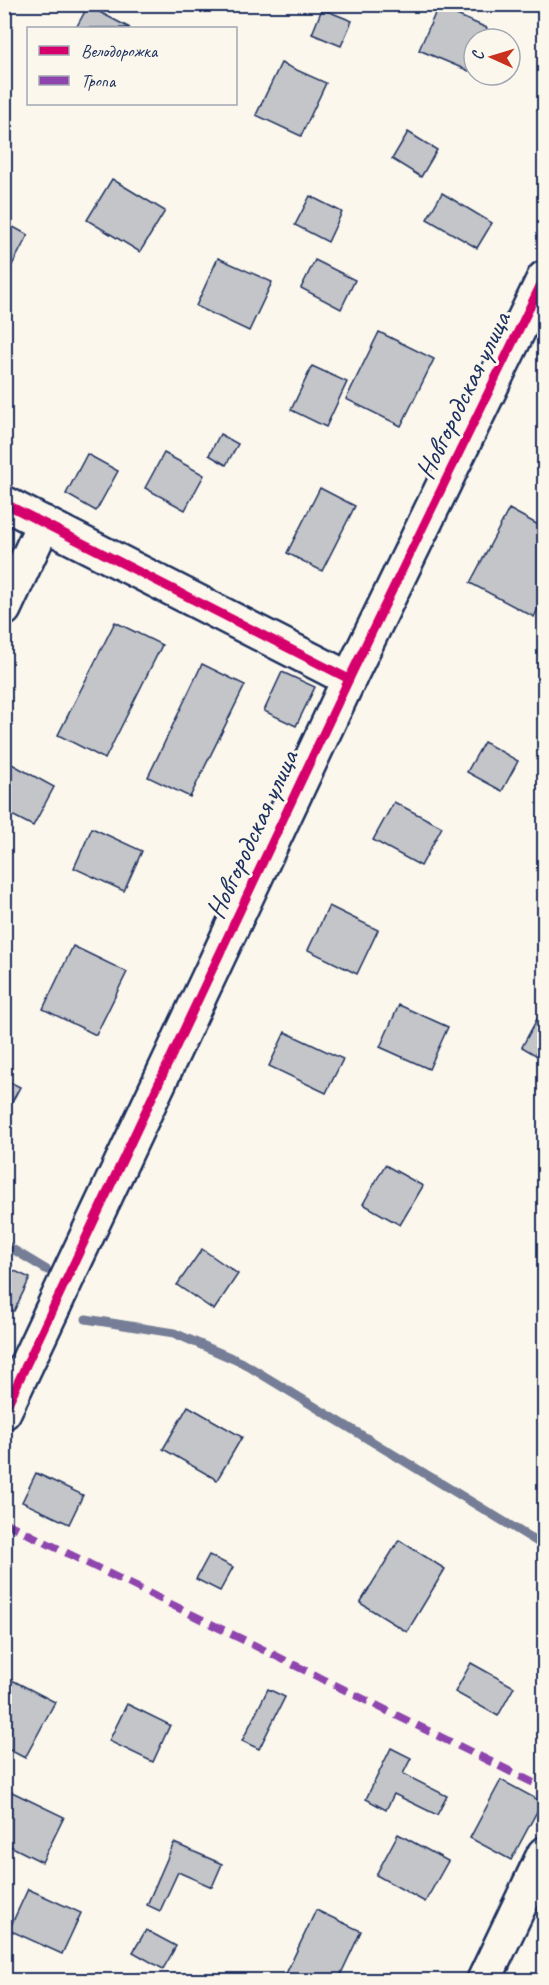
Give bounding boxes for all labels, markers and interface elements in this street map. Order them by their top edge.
legend [27,27,237,105]
north arrow [462,27,522,87]
text: Велодорожка [81,40,159,62]
text: С [468,49,488,61]
text: Тропа [81,70,117,92]
street label: Новгородская улица [407,304,519,485]
street label: Новгородская улица [197,743,306,924]

